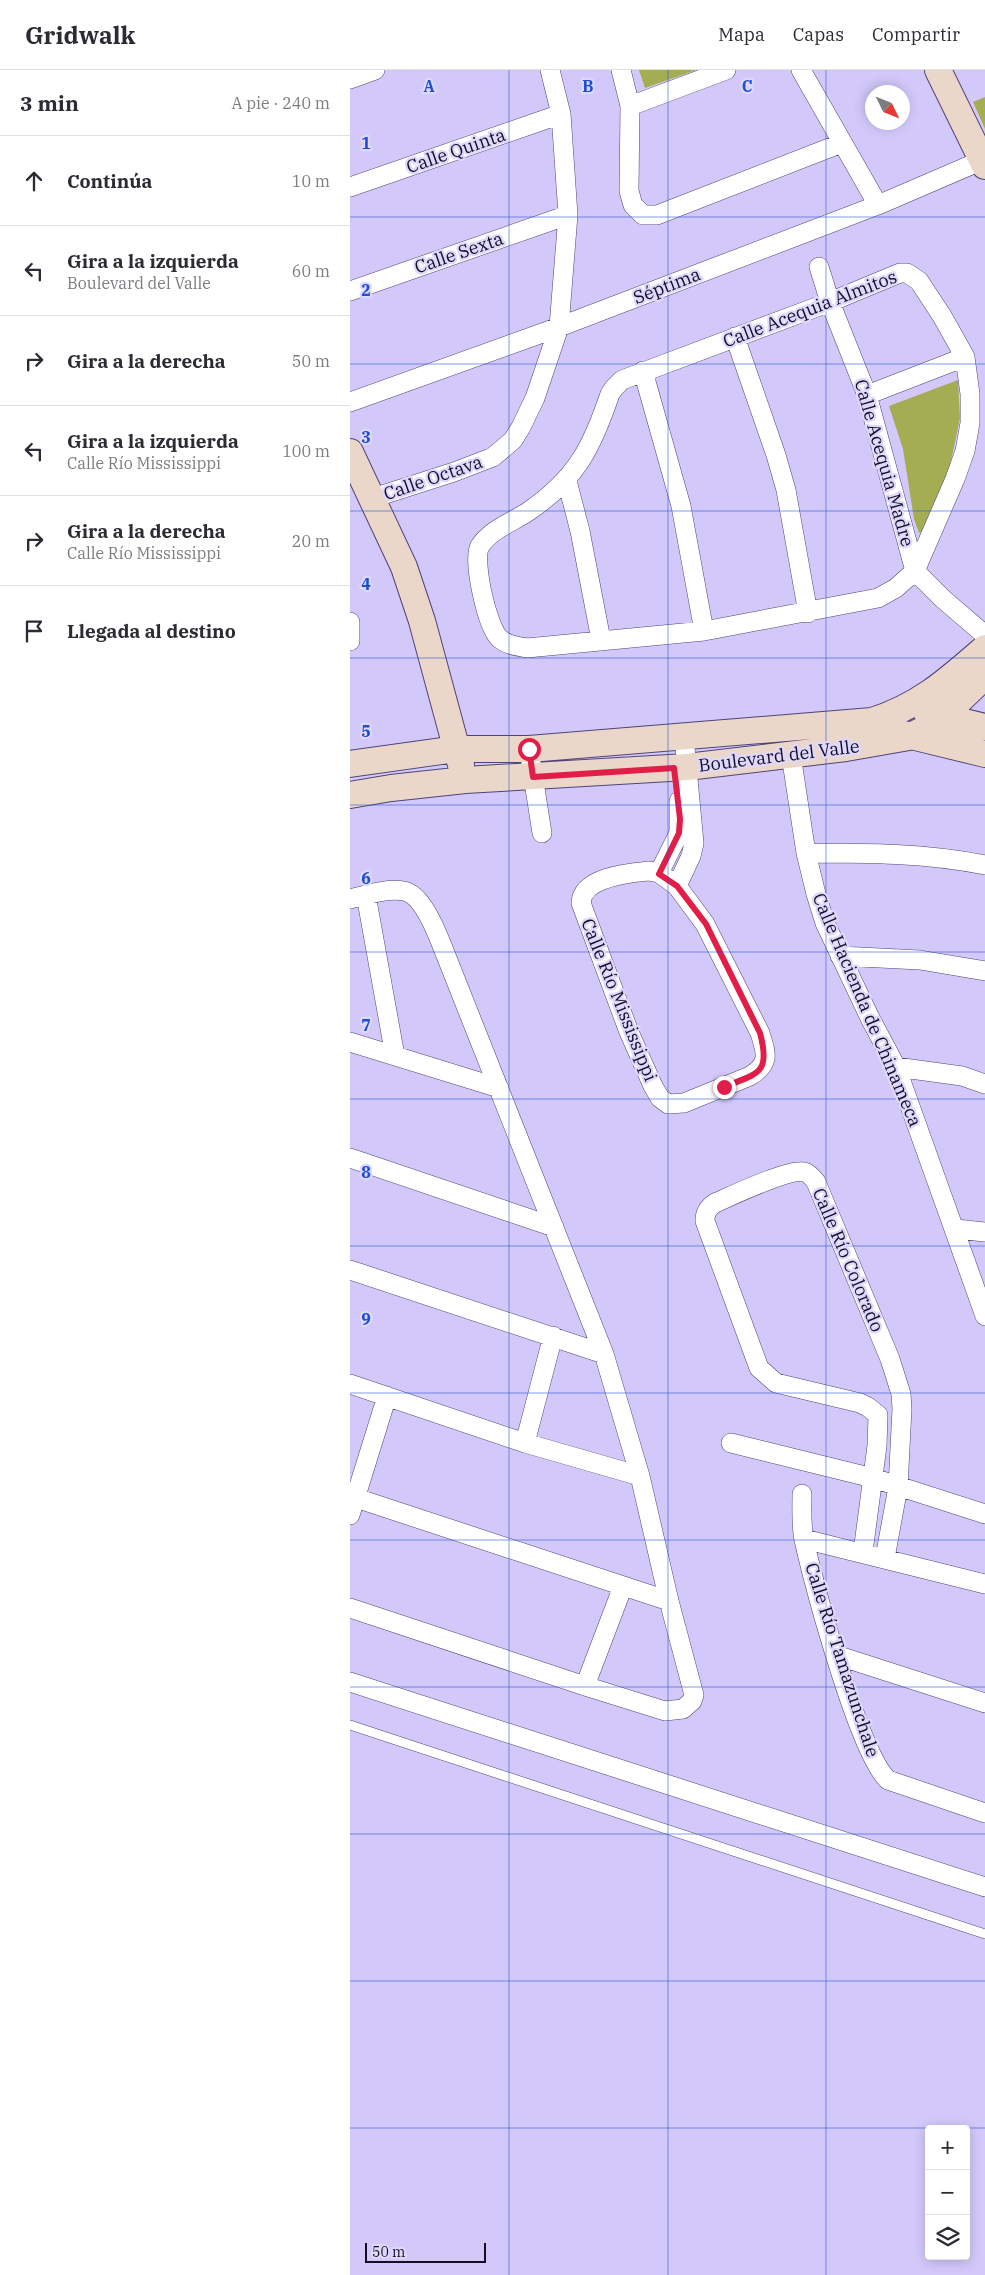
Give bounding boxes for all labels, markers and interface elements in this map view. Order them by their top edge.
text: Gridwalk [25,19,135,51]
text: Mapa [718,23,765,46]
text: Capas [793,23,844,46]
text: Compartir [872,23,960,46]
text: A [423,76,435,96]
text: B [582,76,594,96]
text: C [742,76,752,96]
north arrow [865,85,910,130]
text: 3 min [20,89,79,117]
text: A pie · 240 m [232,93,330,113]
street label: Calle Quinta [403,123,509,178]
text: 1 [361,133,371,153]
icon: ahead [20,167,48,195]
text: Continúa [67,169,152,193]
text: 10 m [292,171,330,191]
street label: Calle Sexta [411,227,506,278]
text: Gira a la izquierda [67,249,239,273]
icon: left [20,257,48,285]
text: 60 m [292,261,330,281]
street label: Séptima [630,262,704,309]
street label: Calle Acequia Almitos [720,265,900,352]
text: Boulevard del Valle [67,273,211,293]
text: 2 [361,280,371,300]
icon: right [20,347,48,375]
text: Gira a la derecha [67,349,226,373]
text: 50 m [292,351,330,371]
street label: Calle Acequia Madre [850,377,919,549]
text: 3 [361,427,371,447]
text: Gira a la izquierda [67,429,239,453]
icon: left [20,437,48,465]
text: 100 m [282,441,330,461]
street label: Calle Octava [380,450,486,505]
text: Calle Río Mississippi [67,453,221,473]
text: Gira a la derecha [67,519,226,543]
icon: right [20,527,48,555]
text: 20 m [292,531,330,551]
text: Calle Río Mississippi [67,543,221,563]
text: 4 [361,574,371,594]
icon: arrive [20,617,48,645]
text: Llegada al destino [67,619,236,643]
text: 5 [361,721,371,741]
street label: Boulevard del Valle [697,734,861,777]
route start [518,738,541,761]
text: 6 [361,868,371,888]
street label: Calle Hacienda de Chinameca [808,890,927,1130]
street label: Calle Río Mississippi [576,915,663,1085]
text: 7 [361,1015,371,1035]
route end [713,1076,736,1099]
text: 8 [361,1162,371,1182]
street label: Calle Río Colorado [808,1184,889,1335]
text: 9 [361,1309,371,1329]
street label: Calle Río Tamazunchale [800,1560,885,1760]
map controls [925,2125,970,2260]
button: + [925,2125,970,2170]
button: − [925,2170,970,2215]
button: layers [925,2215,970,2260]
scale bar [365,2240,486,2263]
text: 50 m [372,2243,405,2261]

